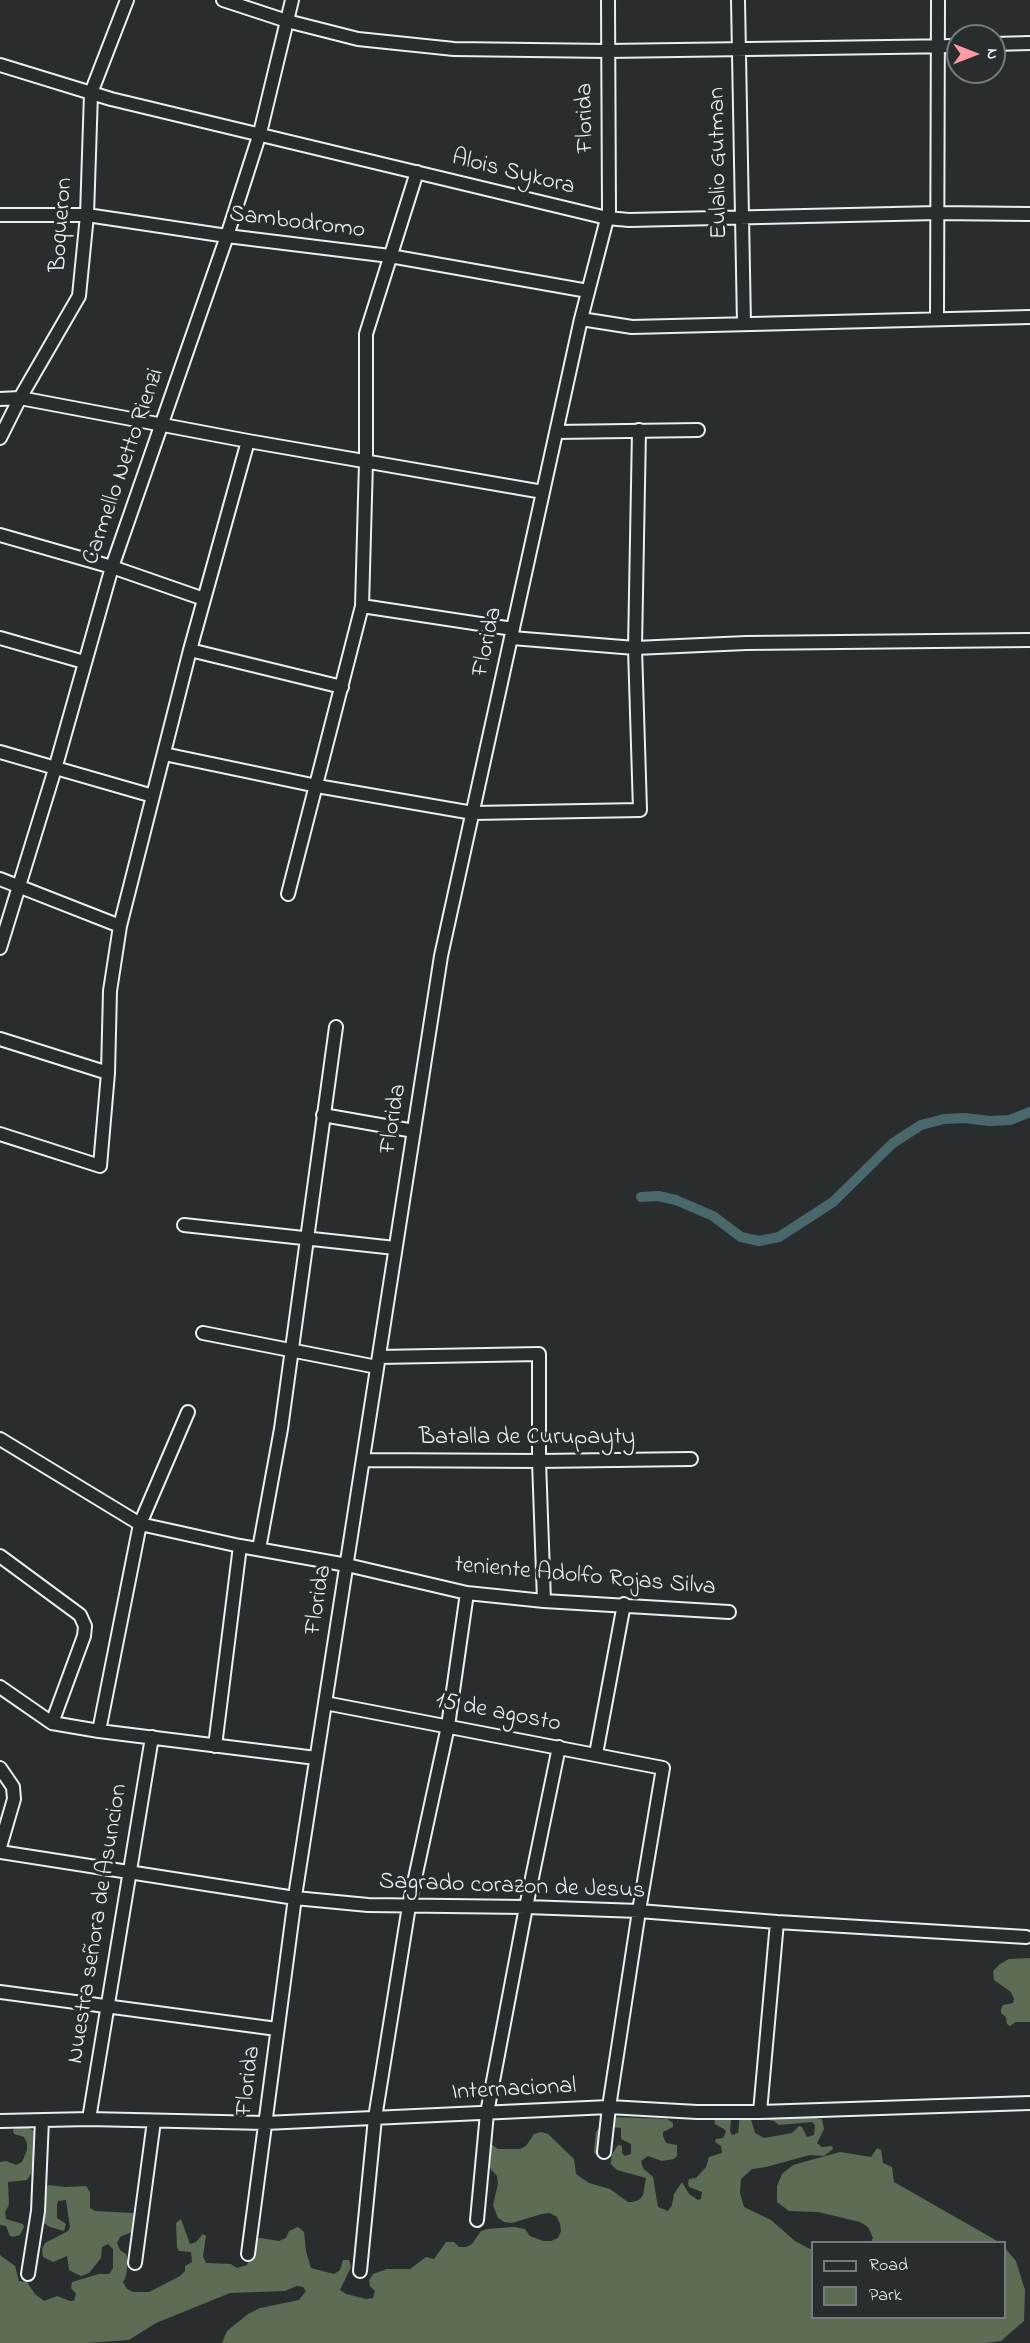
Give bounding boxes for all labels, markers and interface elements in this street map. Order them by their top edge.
north arrow [946,24,1006,84]
text: N [980,49,1004,59]
street label: Florida [572,83,602,153]
street label: Eulalio Gutman [704,87,736,239]
street label: Alois Sykora [448,145,578,203]
street label: Boqueron [45,177,81,273]
street label: Sambodromo [227,201,367,247]
street label: Carmello Netto Rienzi [78,365,172,569]
street label: Florida [468,605,510,679]
street label: Florida [375,1082,415,1156]
street label: Batalla de Curupayty [419,1425,635,1453]
street label: teniente Adolfo Rojas Silva [453,1552,717,1604]
street label: Florida [300,1563,340,1637]
street label: 15 de agosto [433,1688,563,1740]
street label: Nuestra señora de Asuncion [63,1782,135,2066]
street label: Sagrado corazon de Jesus [378,1869,646,1907]
street label: Florida [231,2044,269,2118]
street label: Internacional [451,2073,577,2109]
legend [811,2241,1006,2319]
text: Road [869,2253,908,2279]
text: Park [869,2283,902,2309]

